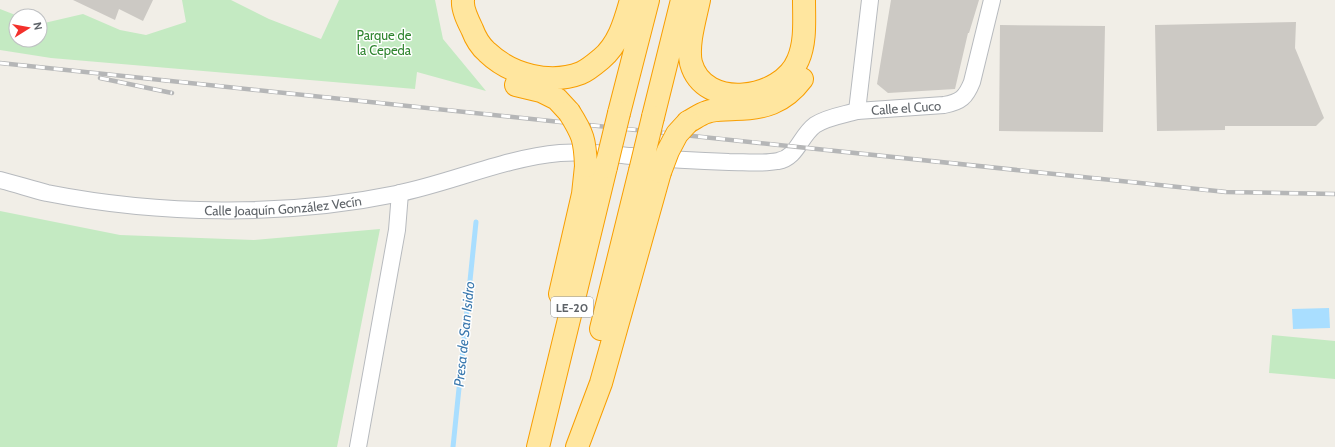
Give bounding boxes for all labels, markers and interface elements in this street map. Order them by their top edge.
north arrow [8,8,48,48]
text: N [30,21,45,31]
park label: Parque de la Cepeda [357,27,412,58]
street label: Calle el Cuco [871,97,942,118]
street label: Calle Joaquín González Vecín [204,192,363,218]
water label: Presa de San Isidro [450,280,478,388]
road number: LE-20 [551,297,593,317]

